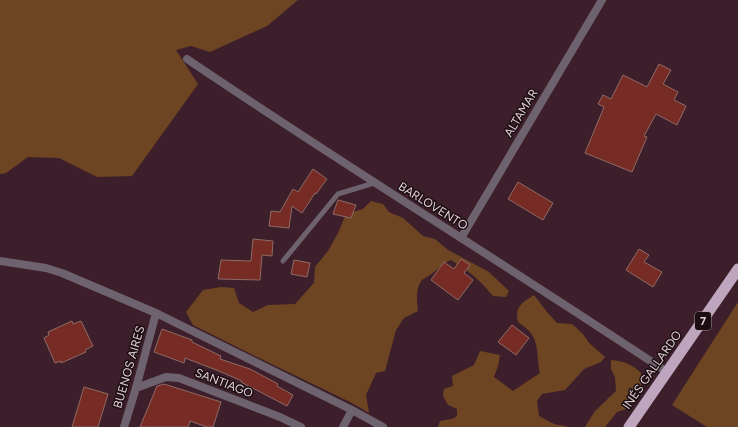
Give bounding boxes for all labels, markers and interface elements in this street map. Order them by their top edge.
street label: ALTAMAR [501,87,541,139]
street label: BARLOVENTO [396,179,470,233]
road number: 7 [695,312,711,330]
street label: BUENOS AIRES [111,324,147,410]
street label: INÉS GALLARDO [620,328,684,412]
street label: SANTIAGO [193,366,255,400]

